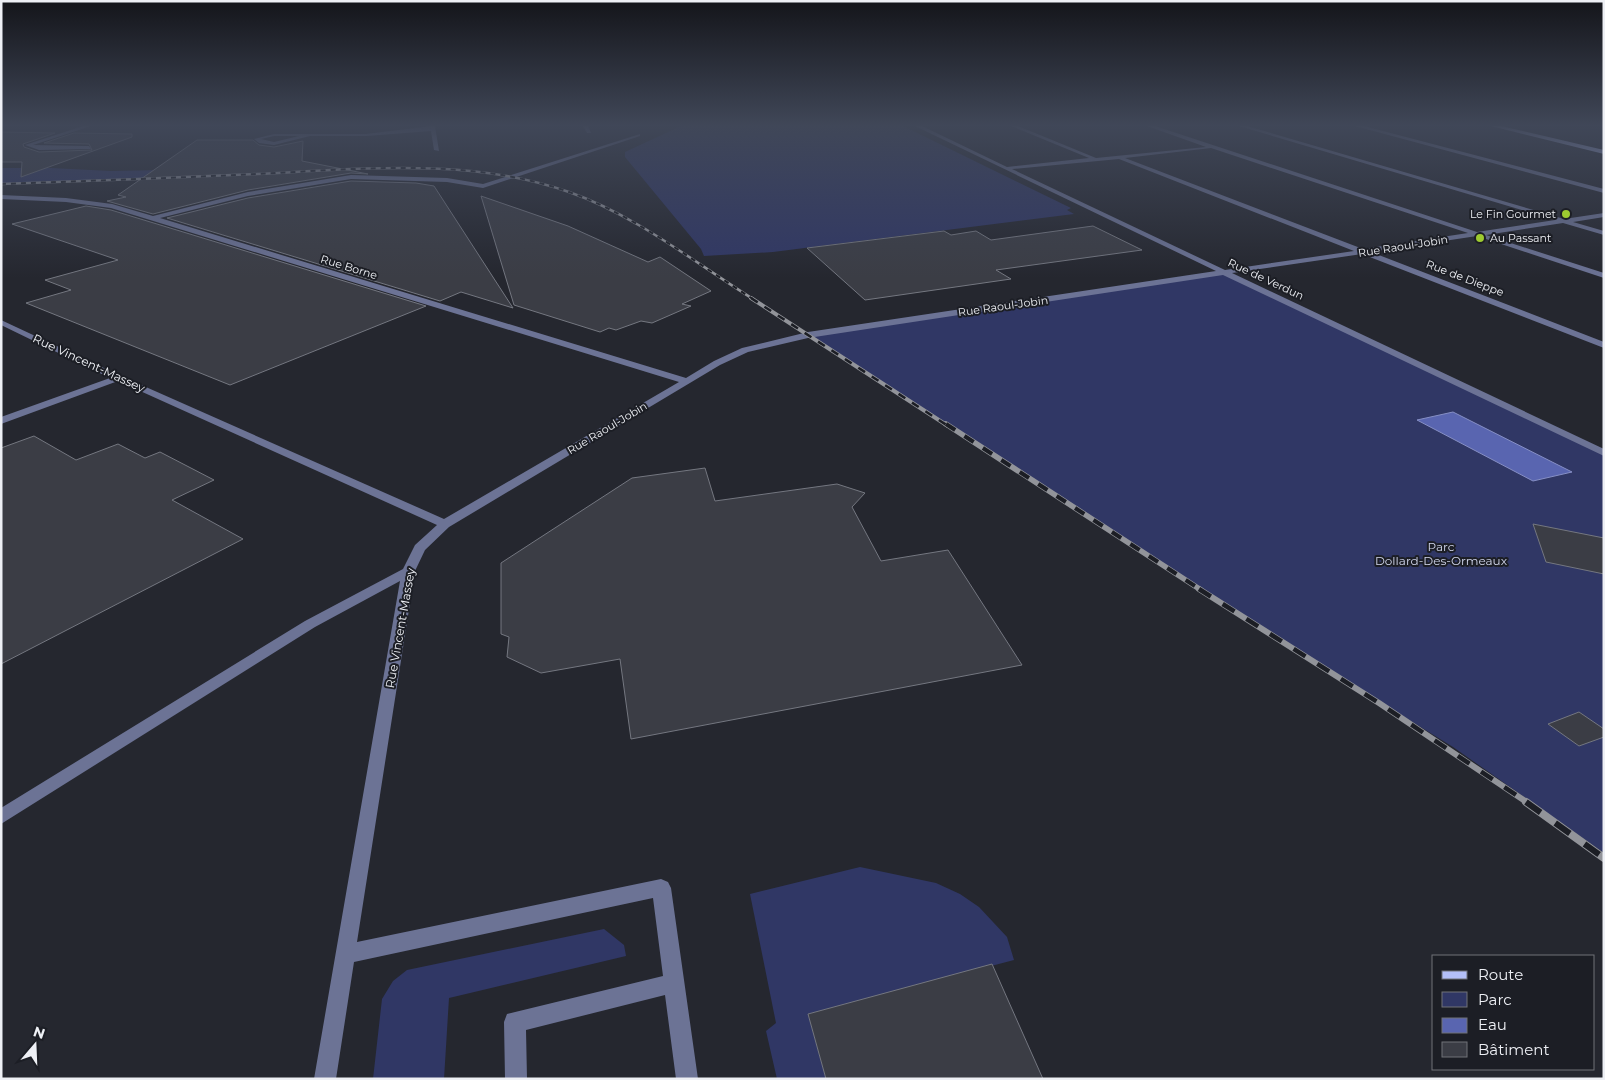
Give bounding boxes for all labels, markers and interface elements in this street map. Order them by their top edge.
place label: Le Fin Gourmet [1470,207,1557,221]
marker: Le Fin Gourmet [1560,208,1572,220]
place label: Au Passant [1490,231,1552,245]
street label: Rue Raoul-Jobin [1357,232,1449,260]
marker: Au Passant [1474,232,1486,244]
street label: Rue Borne [319,252,379,282]
street label: Rue de Verdun [1226,255,1306,303]
street label: Rue de Dieppe [1424,257,1506,299]
street label: Rue Raoul-Jobin [957,293,1049,319]
street label: Rue Vincent-Massey [31,330,148,396]
street label: Rue Raoul-Jobin [565,399,649,457]
park label: Parc Dollard-Des-Ormeaux [1375,539,1508,568]
street label: Rue Vincent-Massey [382,566,418,689]
legend [1432,955,1595,1070]
text: Route [1478,965,1523,984]
text: Parc [1478,990,1512,1009]
text: Eau [1478,1015,1507,1034]
north arrow [10,1020,60,1070]
text: N [31,1022,48,1043]
text: Bâtiment [1478,1040,1550,1059]

